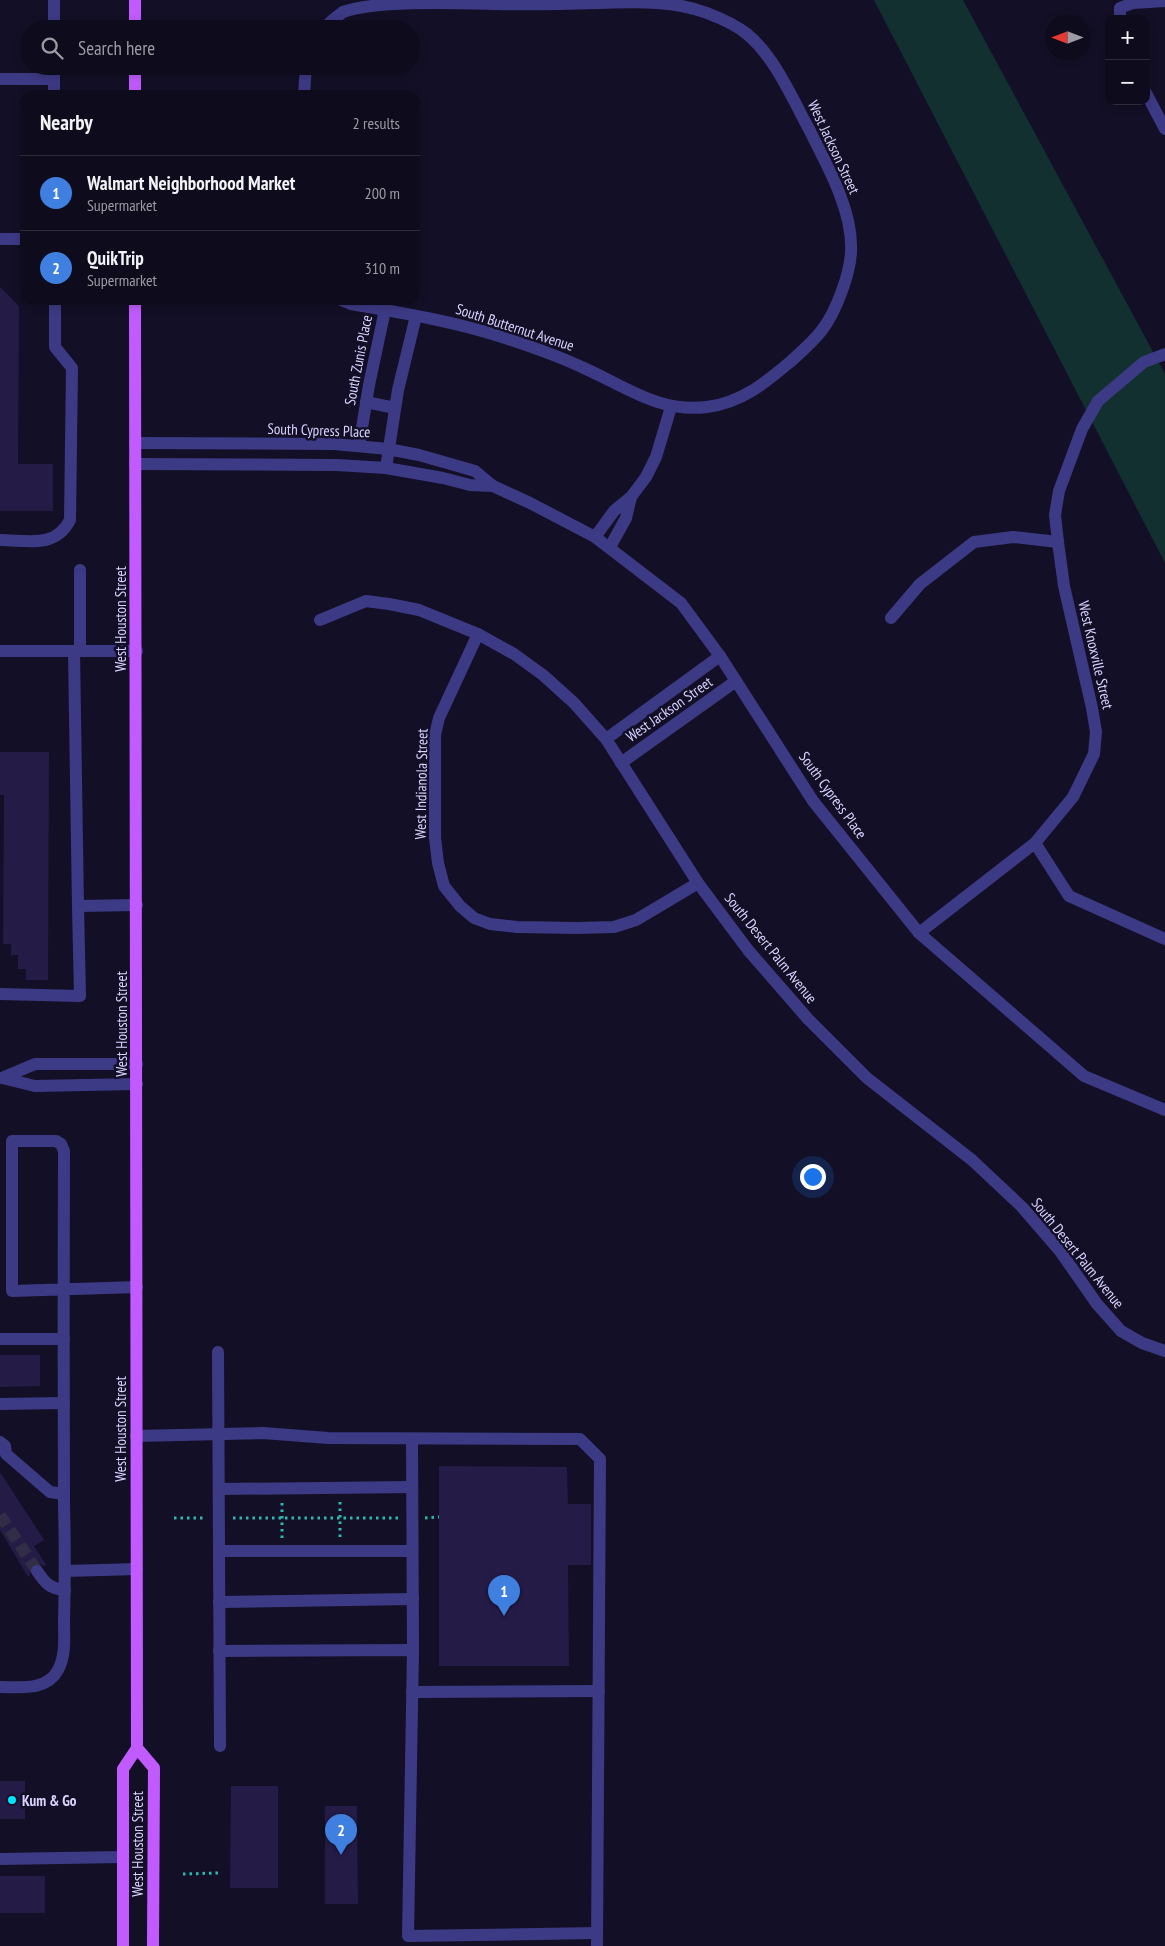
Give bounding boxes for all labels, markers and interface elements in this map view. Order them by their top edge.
north arrow [1045,15,1090,60]
map controls [1105,15,1150,105]
button: + [1105,15,1150,60]
search box [20,20,420,75]
icon: search [38,34,66,62]
text: Search here [78,36,155,60]
button: − [1105,60,1150,105]
street label: West Jackson Street [804,97,864,197]
text: Nearby [40,109,93,136]
text: 2 results [353,113,400,133]
text: Walmart Neighborhood Market [87,171,295,195]
text: 1 [52,183,60,203]
text: 200 m [365,183,400,203]
text: Supermarket [87,195,157,215]
text: QuikTrip [87,246,144,270]
text: 2 [52,258,60,278]
text: 310 m [365,258,400,278]
text: Supermarket [87,270,157,290]
street label: South Butternut Avenue [453,299,577,355]
street label: South Zunis Place [340,313,376,407]
street label: South Cypress Place [267,419,371,441]
street label: West Houston Street [111,566,130,672]
street label: West Knoxville Street [1074,599,1118,711]
street label: West Jackson Street [622,672,716,746]
street label: West Indianola Street [411,728,431,840]
street label: South Cypress Place [795,748,871,842]
street label: South Desert Palm Avenue [721,889,821,1007]
street label: West Houston Street [112,971,131,1077]
your location [800,1164,826,1190]
street label: South Desert Palm Avenue [1028,1194,1128,1312]
street label: West Houston Street [111,1376,130,1482]
pin: 1 [488,1575,520,1616]
place label: Kum & Go [22,1791,77,1810]
street label: West Houston Street [128,1791,147,1897]
marker: Kum & Go [6,1794,18,1806]
pin: 2 [325,1814,357,1855]

